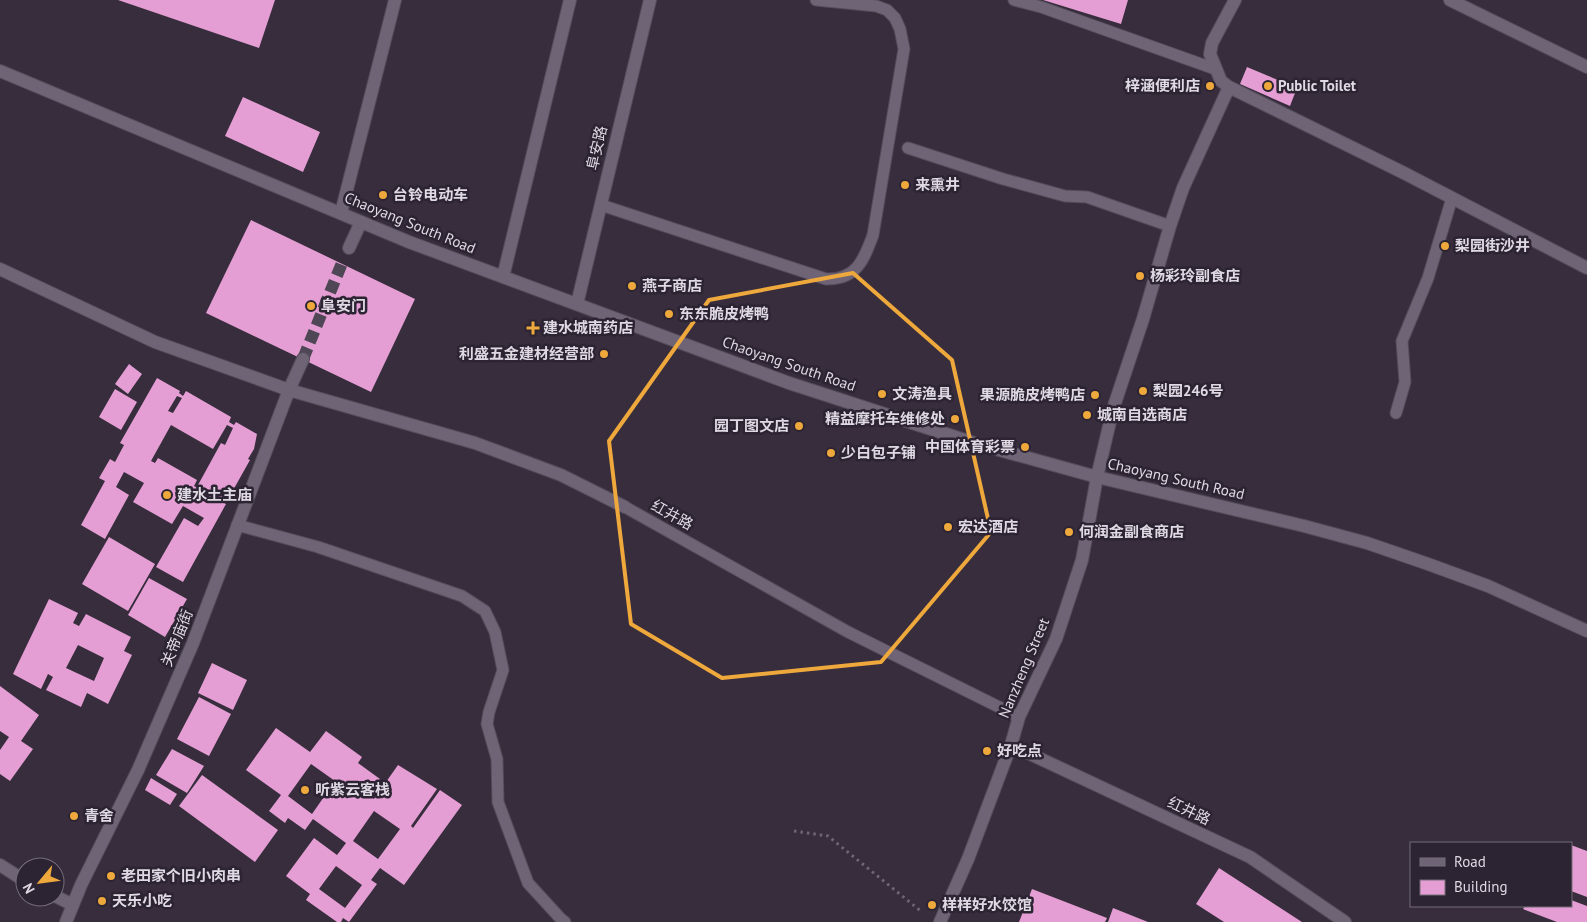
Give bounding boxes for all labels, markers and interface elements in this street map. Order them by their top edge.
place label: 梓涵便利店 [1125,76,1200,95]
place label: Public Toilet [1278,76,1357,95]
marker: 梓涵便利店 [1204,80,1216,92]
marker: Public Toilet [1262,80,1274,92]
street label: 阜安路 [582,124,611,172]
place label: 来熏井 [915,175,960,194]
marker: 来熏井 [899,179,911,191]
place label: 台铃电动车 [393,185,468,204]
street label: Chaoyang South Road [342,188,479,258]
marker: 台铃电动车 [377,189,389,201]
place label: 梨园街沙井 [1455,236,1530,255]
marker: 梨园街沙井 [1439,240,1451,252]
place label: 杨彩玲副食店 [1150,266,1240,285]
marker: 杨彩玲副食店 [1134,270,1146,282]
place label: 燕子商店 [642,276,702,295]
marker: 燕子商店 [626,280,638,292]
place label: 阜安门 [321,296,366,315]
marker: 阜安门 [305,300,317,312]
place label: 东东脆皮烤鸭 [679,304,769,323]
marker: 东东脆皮烤鸭 [663,308,675,320]
place label: 建水城南药店 [543,318,633,337]
marker: 建水城南药店 [527,322,539,334]
street label: Chaoyang South Road [720,332,858,395]
place label: 利盛五金建材经营部 [459,344,594,363]
marker: 利盛五金建材经营部 [598,348,610,360]
place label: 梨园246号 [1153,381,1224,400]
place label: 文涛渔具 [892,384,952,403]
place label: 果源脆皮烤鸭店 [980,385,1085,404]
marker: 梨园246号 [1137,385,1149,397]
marker: 文涛渔具 [876,388,888,400]
marker: 果源脆皮烤鸭店 [1089,389,1101,401]
place label: 城南自选商店 [1097,405,1187,424]
place label: 精益摩托车维修处 [825,409,945,428]
marker: 城南自选商店 [1081,409,1093,421]
marker: 精益摩托车维修处 [949,413,961,425]
place label: 园丁图文店 [714,416,789,435]
marker: 园丁图文店 [793,420,805,432]
place label: 中国体育彩票 [925,437,1015,456]
marker: 中国体育彩票 [1019,441,1031,453]
place label: 少白包子铺 [841,443,916,462]
marker: 少白包子铺 [825,447,837,459]
street label: Chaoyang South Road [1106,454,1246,504]
place label: 建水土主庙 [177,485,252,504]
marker: 建水土主庙 [161,489,173,501]
street label: 红井路 [648,495,697,534]
place label: 宏达酒店 [958,517,1018,536]
marker: 宏达酒店 [942,521,954,533]
place label: 何润金副食商店 [1079,522,1184,541]
marker: 何润金副食商店 [1063,526,1075,538]
street label: 关帝庙街 [156,606,197,669]
street label: Nanzheng Street [994,615,1053,721]
place label: 好吃点 [997,741,1042,760]
marker: 好吃点 [981,745,993,757]
place label: 听紫云客栈 [315,780,390,799]
marker: 听紫云客栈 [299,784,311,796]
street label: 红井路 [1165,792,1214,829]
place label: 青舍 [84,806,114,825]
marker: 青舍 [68,810,80,822]
legend [1410,842,1572,907]
text: Road [1454,852,1486,871]
north arrow [15,857,65,907]
place label: 老田家个旧小肉串 [121,866,241,885]
marker: 老田家个旧小肉串 [105,870,117,882]
text: Building [1454,877,1508,896]
text: N [19,880,39,897]
place label: 天乐小吃 [112,891,172,910]
marker: 天乐小吃 [96,895,108,907]
place label: 样样好水饺馆 [942,895,1032,914]
marker: 样样好水饺馆 [926,899,938,911]

